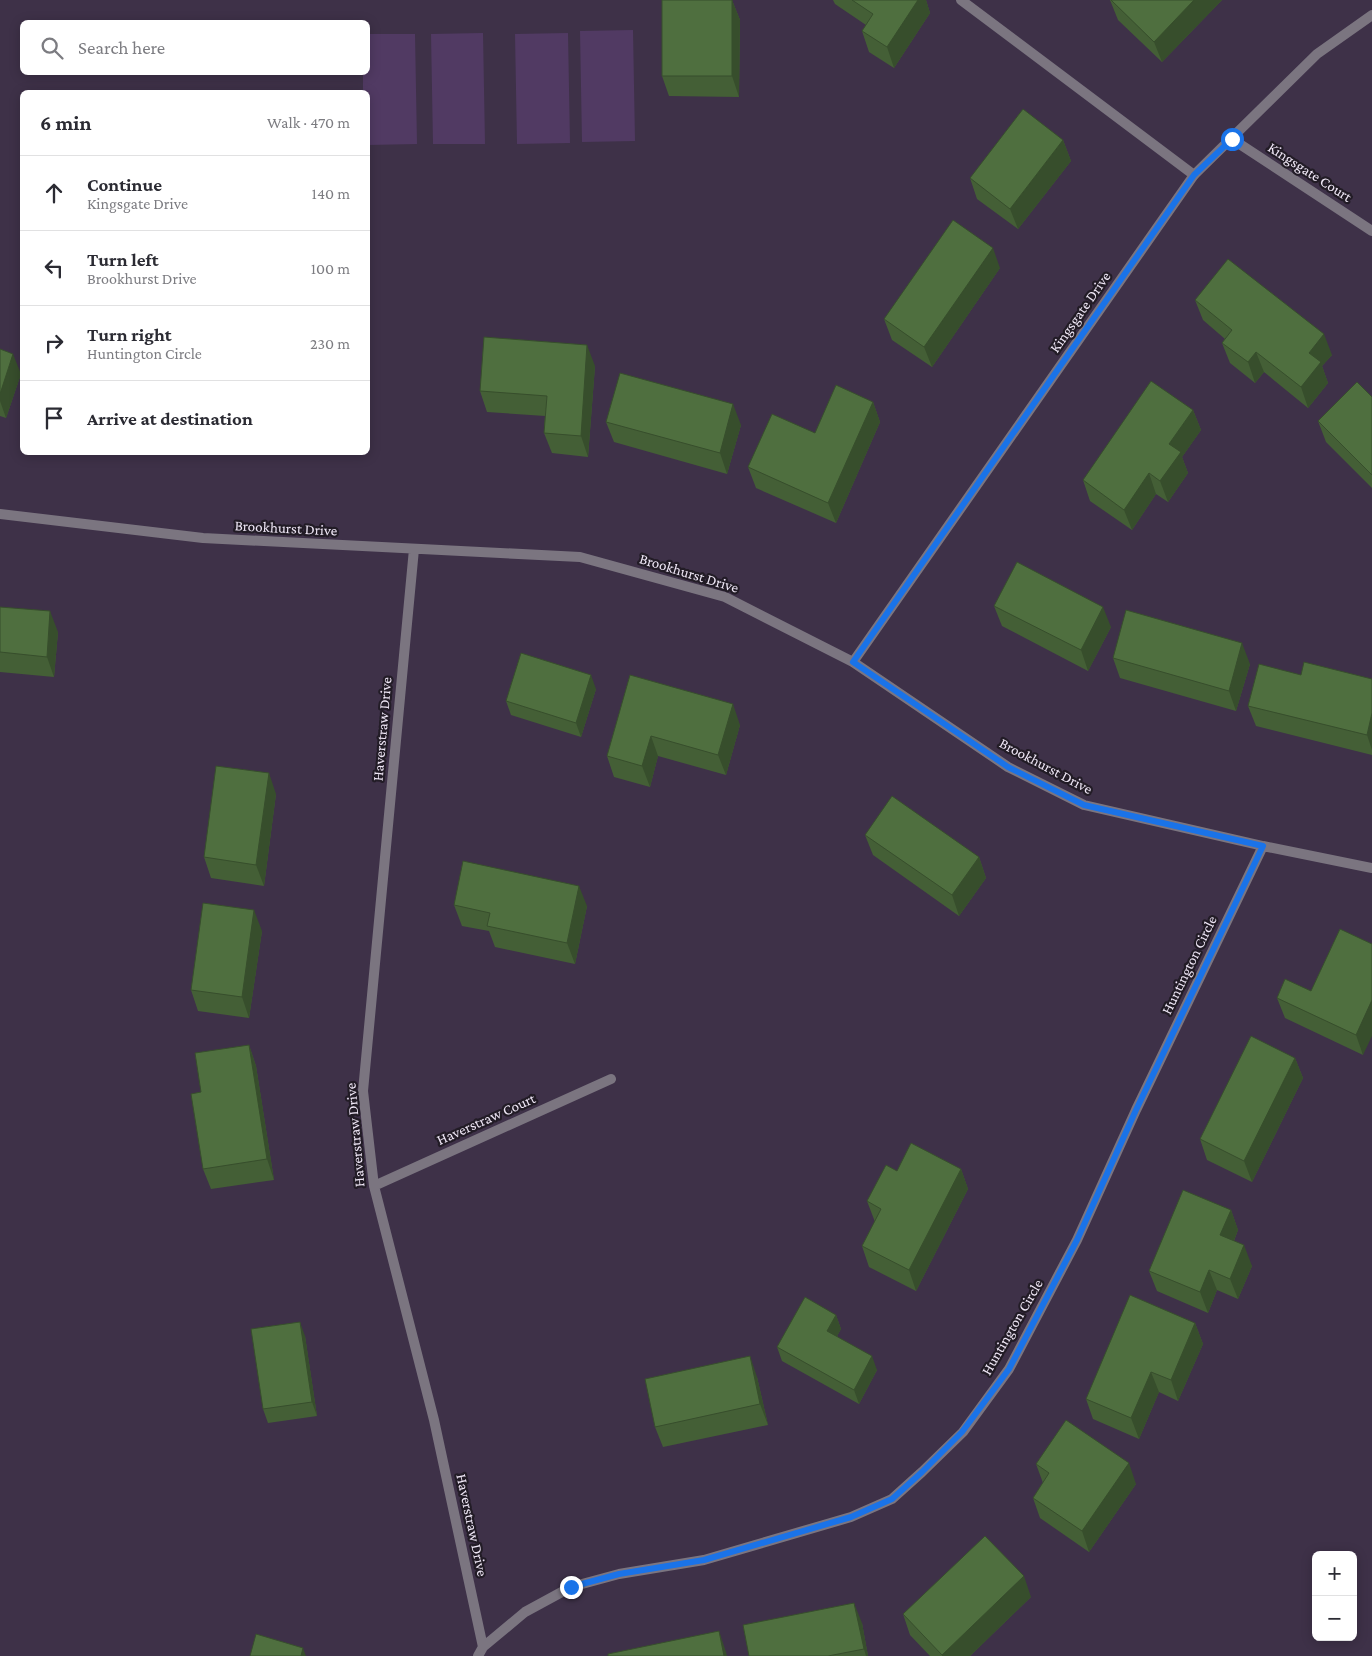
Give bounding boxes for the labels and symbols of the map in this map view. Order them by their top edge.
route start [1221,128,1244,151]
street label: Kingsgate Court [1265,139,1356,206]
street label: Kingsgate Drive [1046,268,1115,356]
street label: Brookhurst Drive [234,517,338,539]
street label: Brookhurst Drive [638,550,741,596]
street label: Haverstraw Drive [369,676,395,782]
street label: Brookhurst Drive [997,735,1095,797]
street label: Huntington Circle [1158,913,1221,1017]
street label: Haverstraw Drive [342,1082,368,1188]
street label: Haverstraw Court [434,1090,539,1148]
street label: Huntington Circle [978,1276,1047,1378]
street label: Haverstraw Drive [453,1472,491,1578]
route end [560,1576,583,1599]

